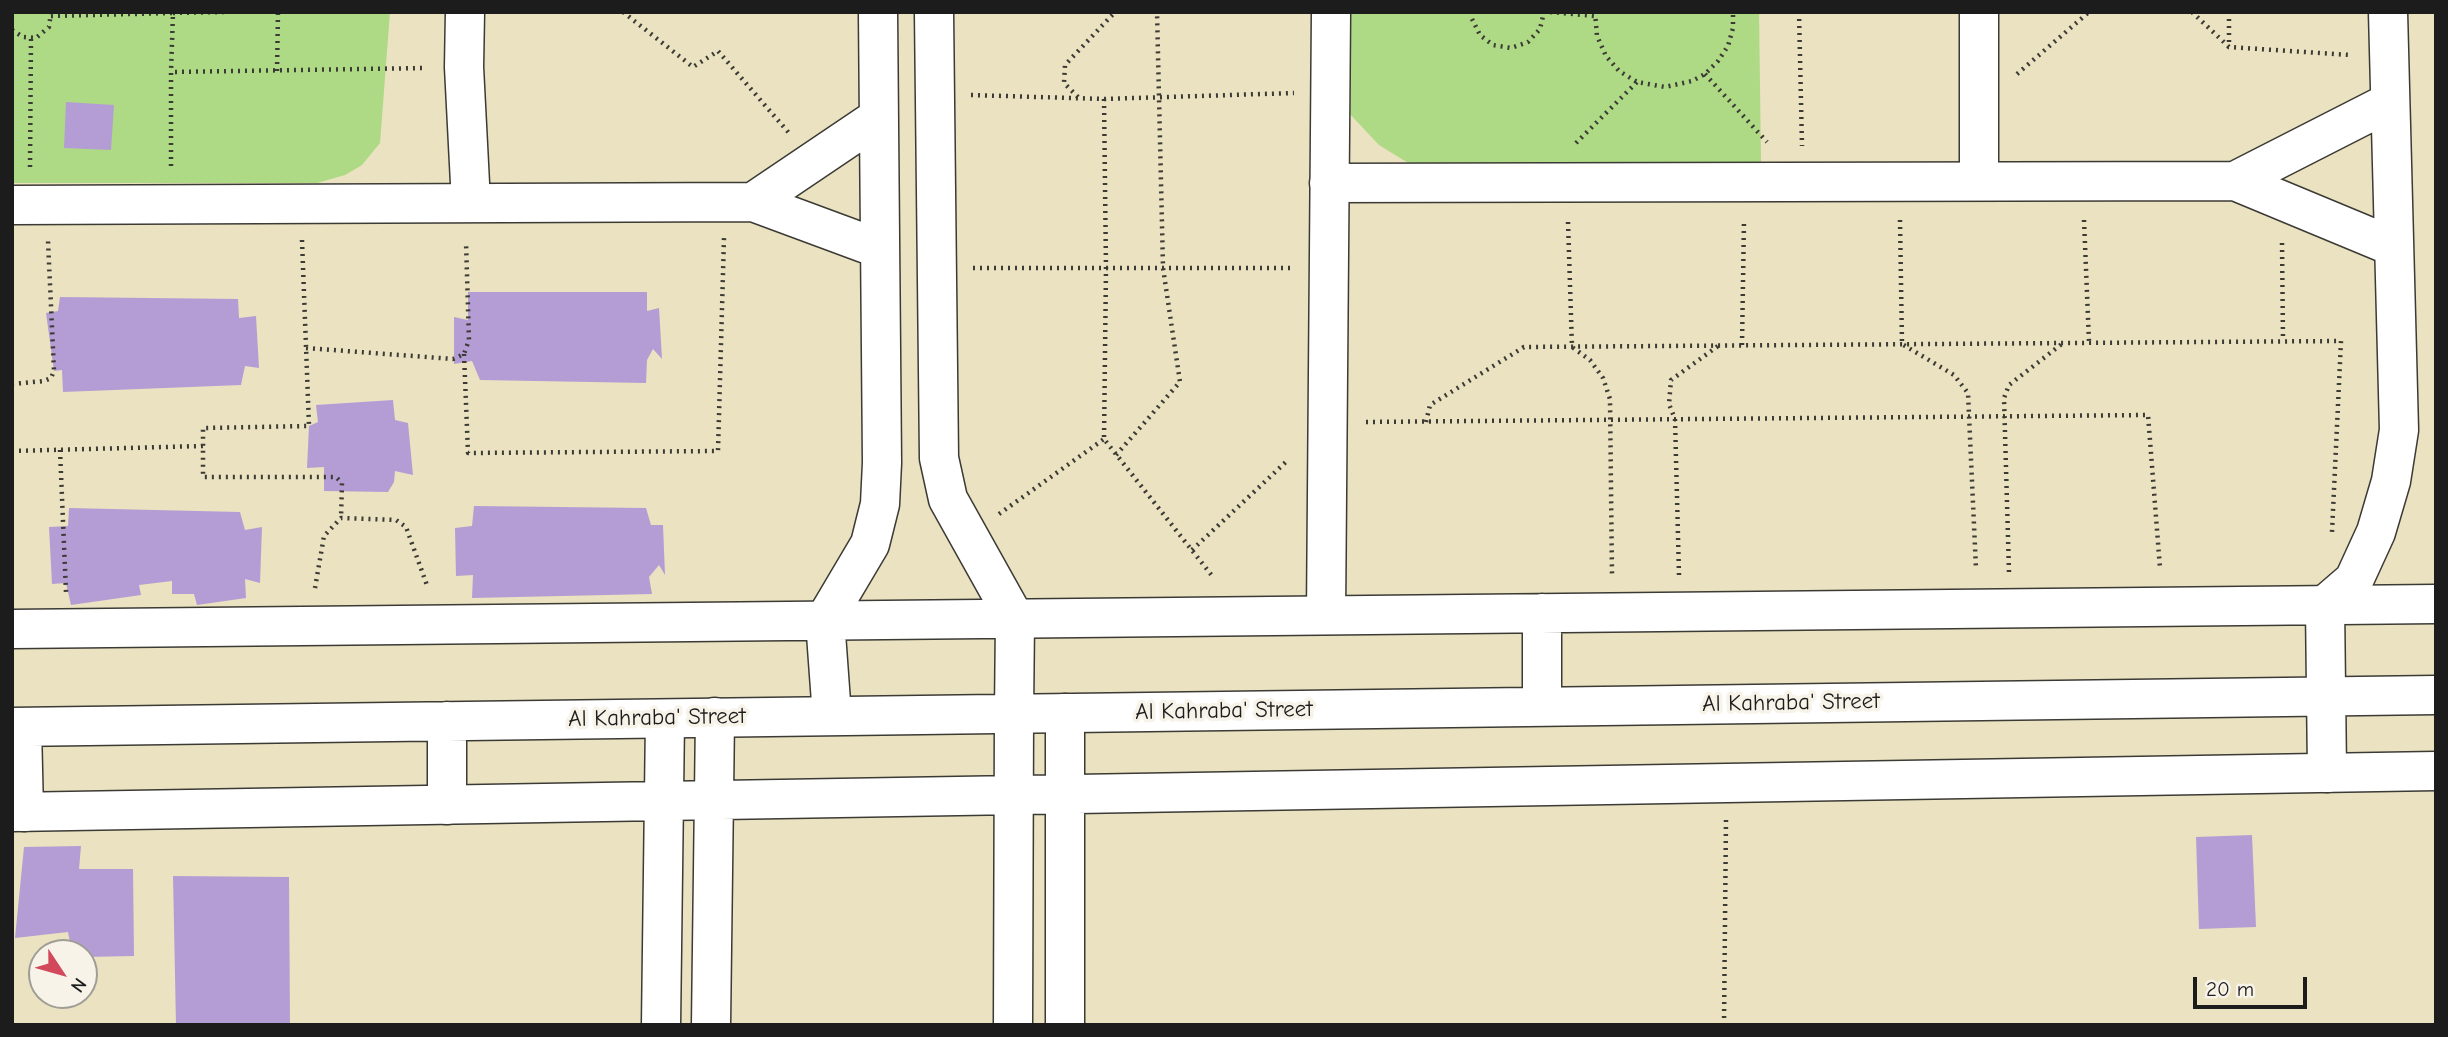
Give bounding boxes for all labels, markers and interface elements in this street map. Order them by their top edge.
street label: Al Kahraba' Street [1702,688,1880,718]
street label: Al Kahraba' Street [1135,696,1313,726]
street label: Al Kahraba' Street [568,703,746,733]
north arrow [28,939,98,1009]
scale bar [2196,964,2310,1008]
text: N [66,974,91,997]
text: 20 m [2206,977,2254,1001]

